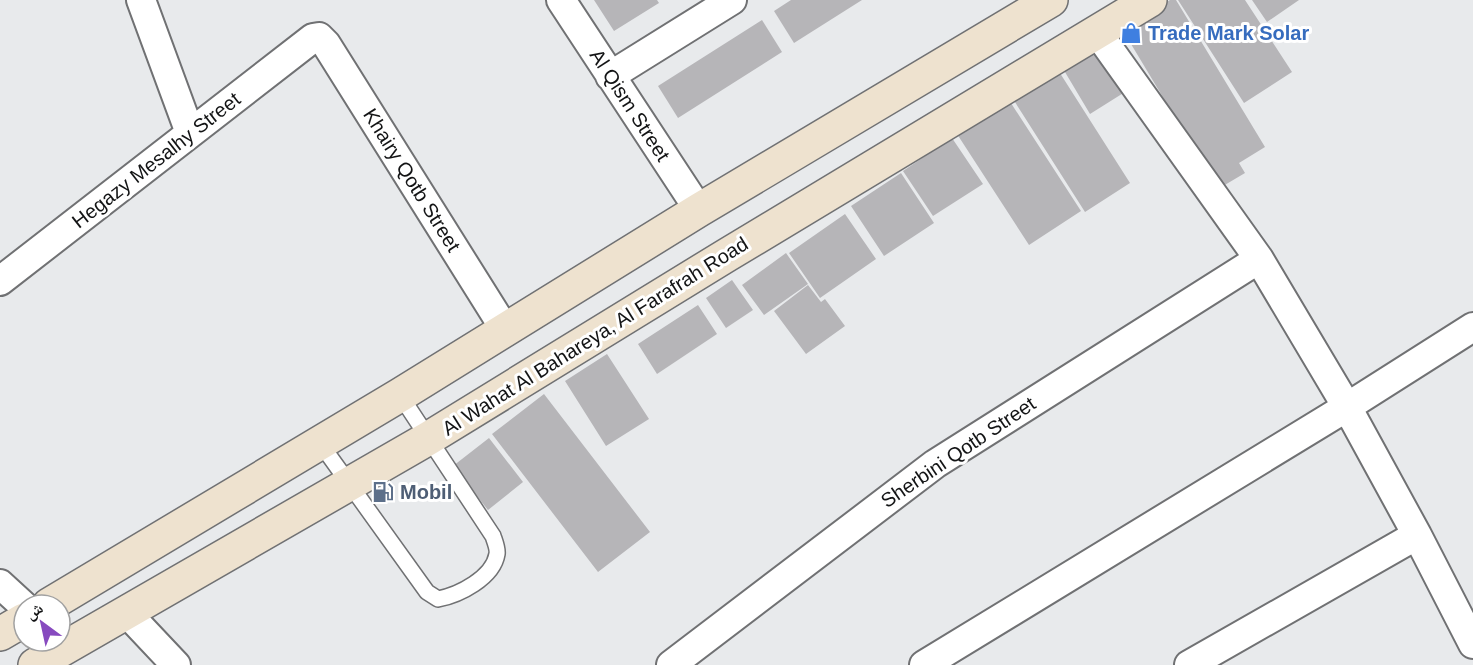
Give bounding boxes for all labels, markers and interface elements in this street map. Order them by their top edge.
shop icon: Trade Mark Solar [1119,21,1143,45]
place label: Trade Mark Solar [1148,22,1309,44]
street label: Al Qism Street [586,45,675,165]
street label: Hegazy Mesalhy Street [68,87,245,232]
street label: Khairy Qotb Street [359,104,465,256]
street label: Al Wahat Al Bahareya, Al Farafrah Road [438,232,752,440]
street label: Sherbini Qotb Street [877,392,1040,512]
fuel station icon: Mobil [371,480,395,504]
place label: Mobil [400,481,452,503]
north arrow [12,593,72,653]
text: ش [22,599,46,623]

